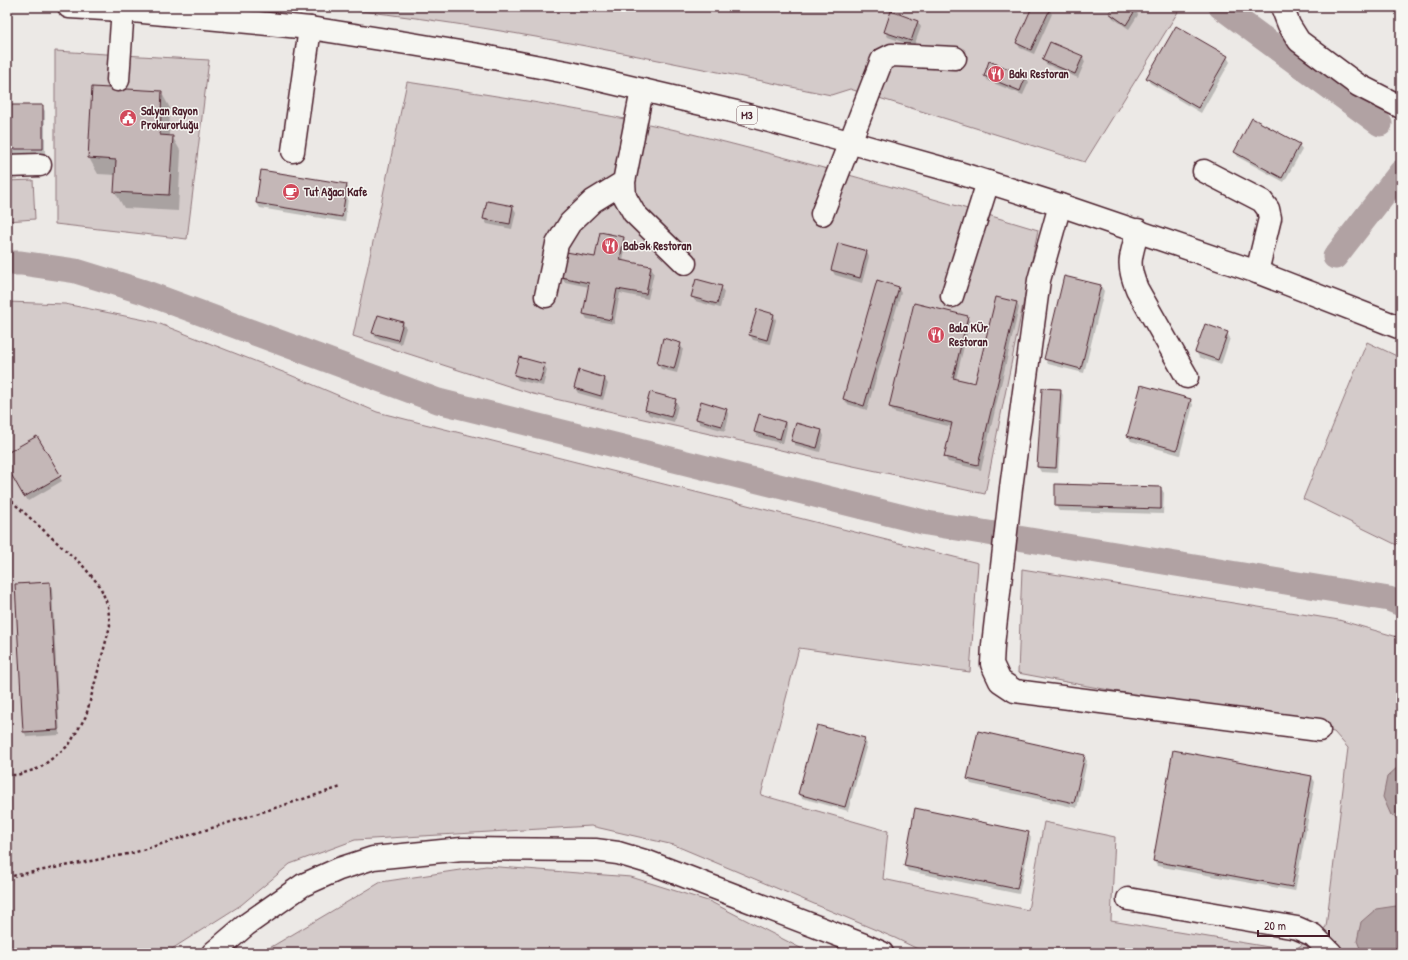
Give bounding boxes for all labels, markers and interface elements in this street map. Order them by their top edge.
restaurant icon: Bakı Restoran [986,64,1006,84]
place label: Bakı Restoran [1009,65,1069,82]
place label: Salyan Rayon Prokurorluğu [141,102,198,134]
road number: M3 [737,106,757,124]
public building icon: Salyan Rayon Prokurorluğu [118,108,138,128]
cafe icon: Tut Ağacı Kafe [281,182,301,202]
place label: Tut Ağacı Kafe [303,183,368,201]
restaurant icon: Babək Restoran [600,236,620,256]
place label: Babək Restoran [623,237,692,254]
place label: Bala KÜr Restoran [949,319,988,350]
restaurant icon: Bala KÜr Restoran [926,325,946,345]
scale bar [1258,912,1329,938]
text: 20 m [1264,917,1286,934]

